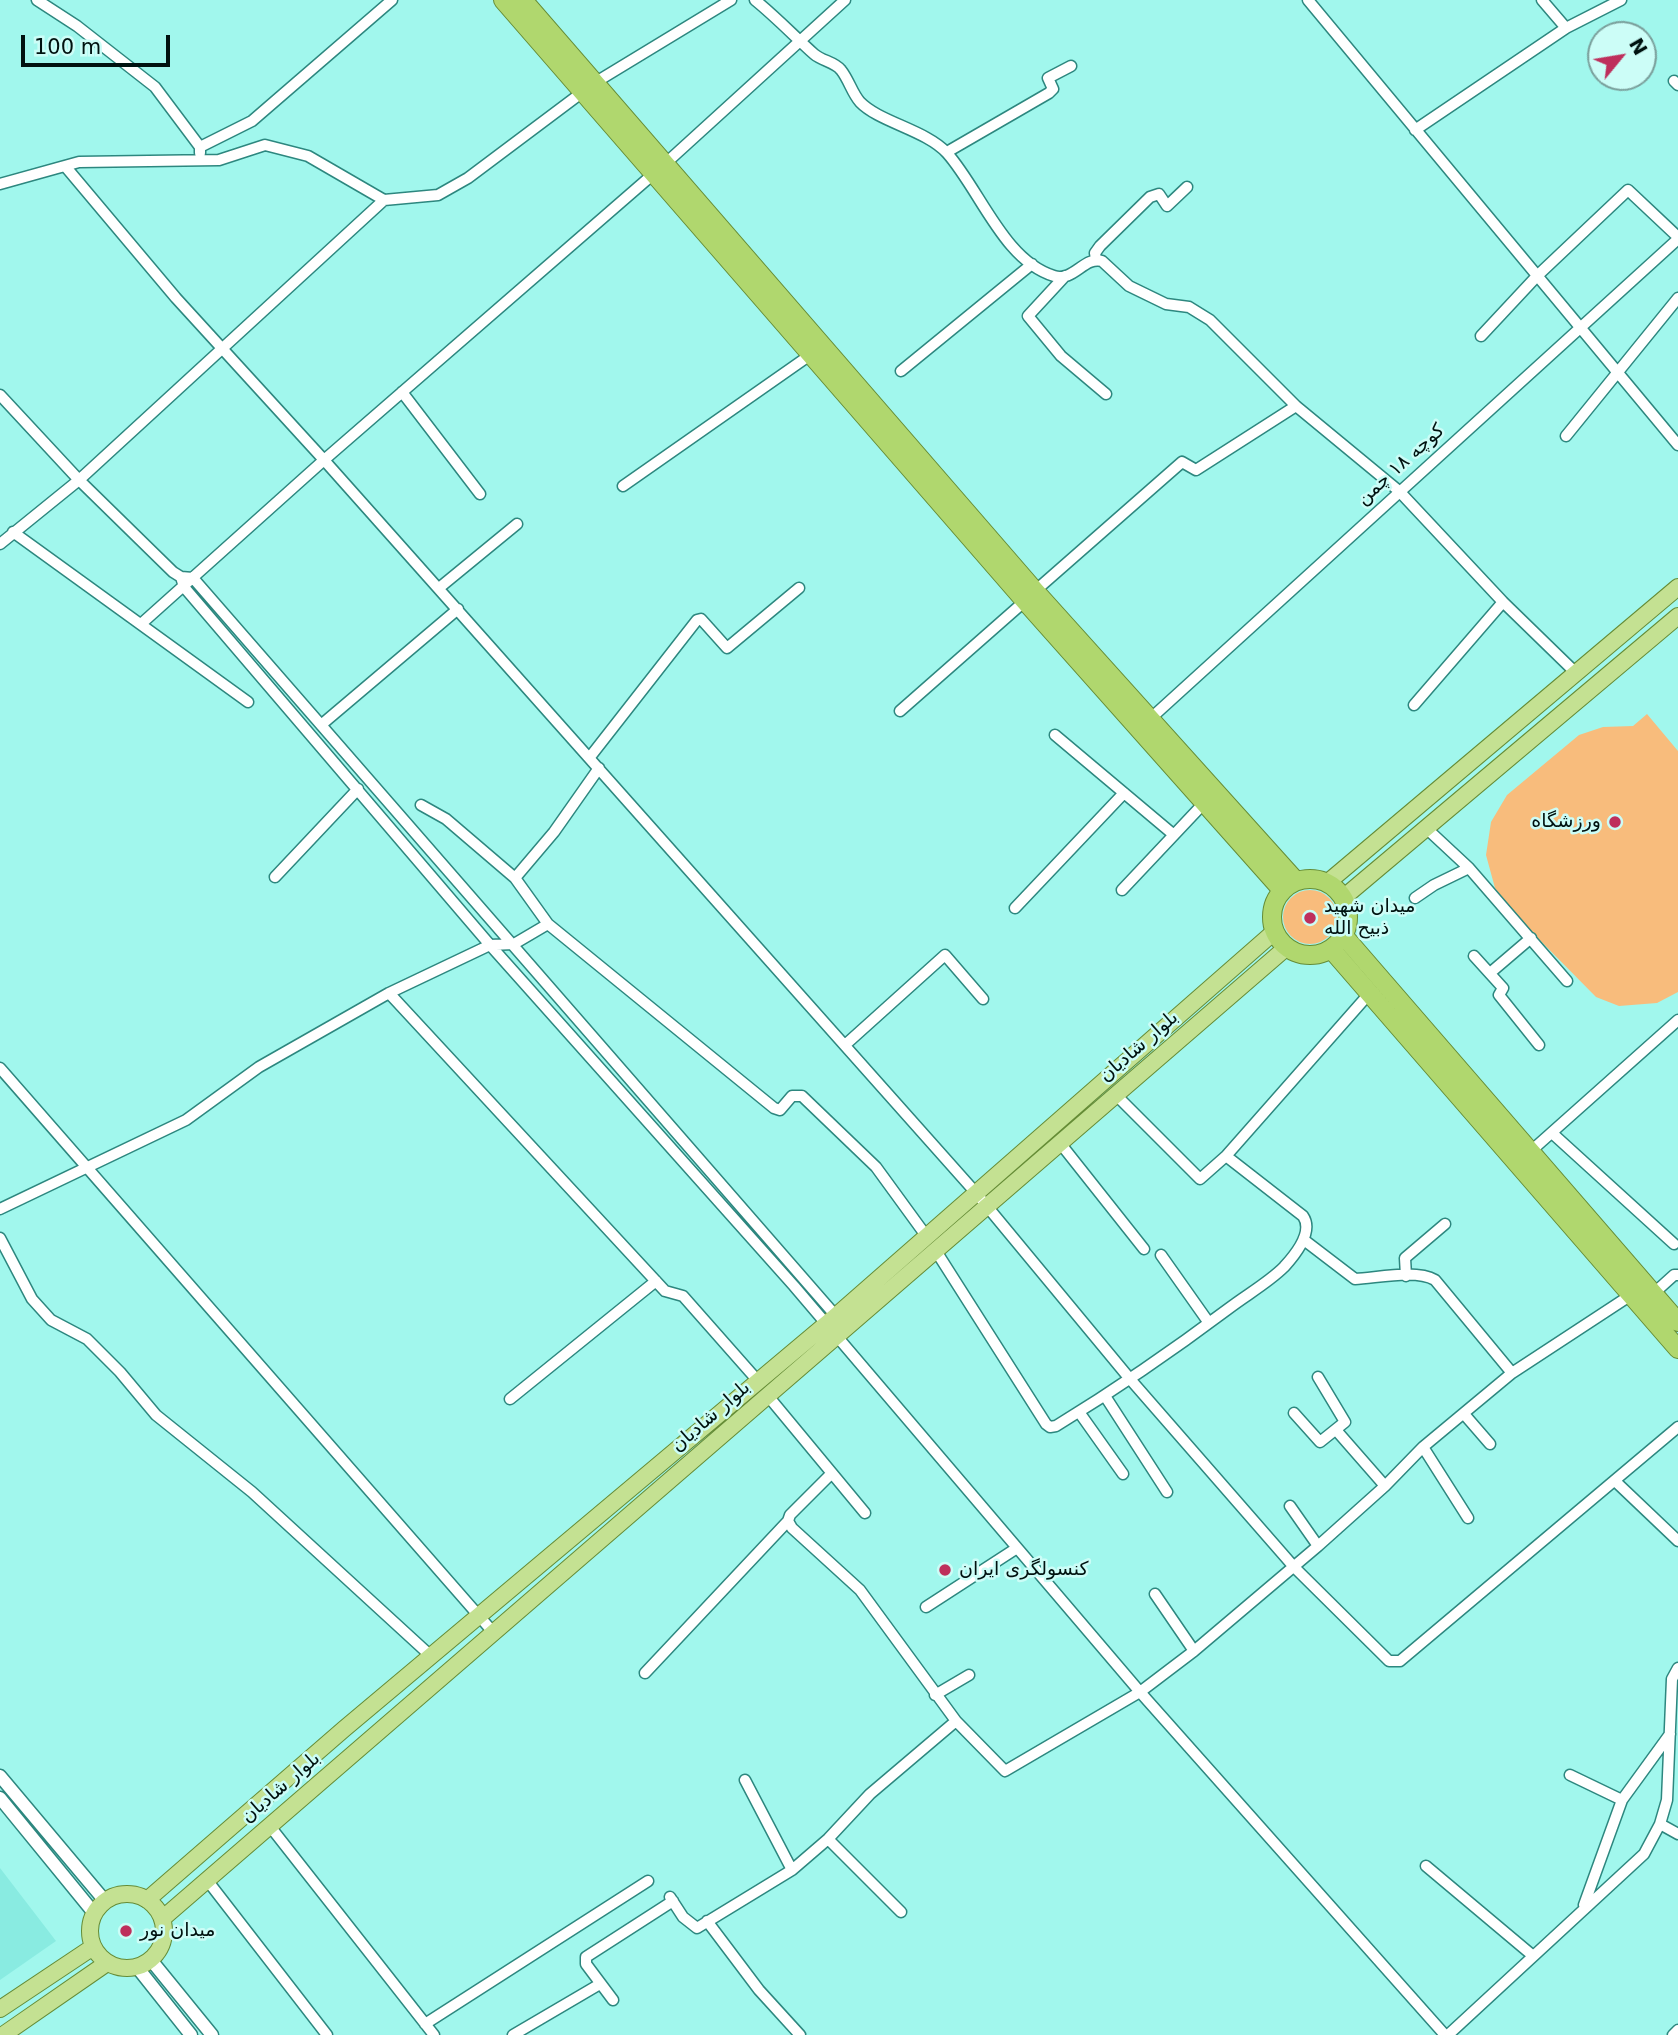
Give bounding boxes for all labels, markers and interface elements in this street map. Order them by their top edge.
scale bar [24,21,173,65]
north arrow [1587,21,1657,91]
text: N [1625,34,1652,59]
text: 100 m [34,35,101,59]
street label: كوچه ١٨ چمن [1352,420,1450,510]
place label: ورزشگاه [1531,811,1601,833]
marker: ورزشگاه [1607,814,1623,830]
place label: میدان شهید ذبیح الله [1324,896,1416,940]
marker: میدان شهید ذبیح الله [1302,910,1318,926]
street label: بلوار شادیان [1095,1007,1183,1087]
street label: بلوار شادیان [667,1377,755,1457]
place label: کنسولگری ایران [959,1559,1089,1581]
marker: کنسولگری ایران [937,1562,953,1578]
street label: بلوار شادیان [237,1748,325,1828]
place label: میدان نور [140,1920,215,1942]
marker: میدان نور [118,1923,134,1939]

